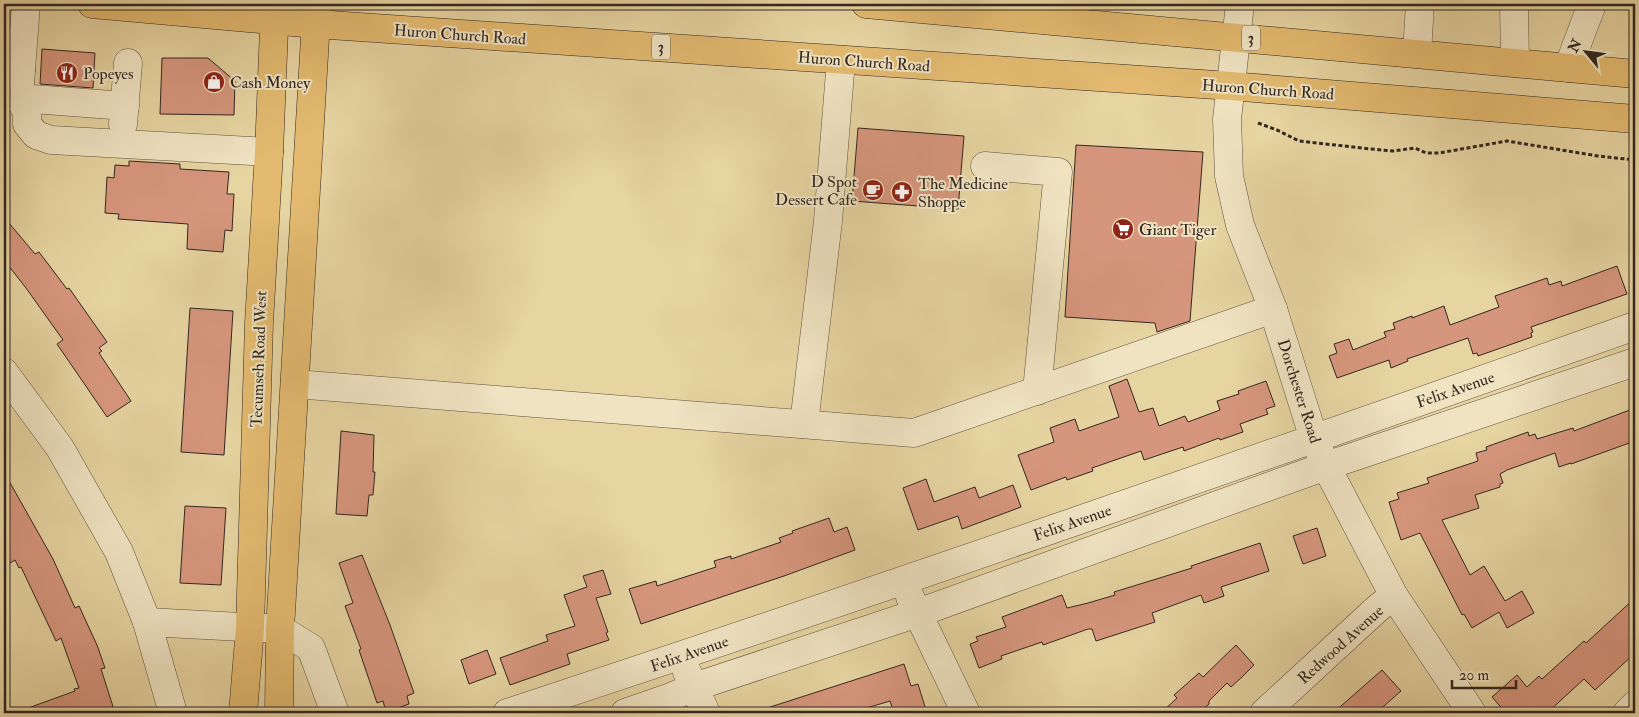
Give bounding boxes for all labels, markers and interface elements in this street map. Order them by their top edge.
street label: Huron Church Road [393,20,527,50]
road number: 3 [1242,26,1260,50]
north arrow [1562,28,1612,78]
road number: 3 [652,34,670,60]
text: N [1564,36,1586,56]
street label: Huron Church Road [797,47,931,77]
restaurant icon: Popeyes [55,61,79,85]
place label: Popeyes [83,64,133,85]
shop icon: Cash Money [202,70,226,94]
place label: Cash Money [230,73,311,93]
street label: Huron Church Road [1201,75,1335,105]
place label: D Spot Dessert Cafe [775,172,857,210]
place label: The Medicine Shoppe [918,174,1008,213]
cafe icon: D Spot Dessert Cafe [861,178,885,202]
pharmacy icon: The Medicine Shoppe [890,180,914,204]
supermarket icon: Giant Tiger [1111,217,1135,241]
place label: Giant Tiger [1139,220,1216,240]
street label: Tecumseh Road West [247,290,271,428]
street label: Dorchester Road [1273,337,1325,446]
street label: Felix Avenue [1414,367,1497,413]
street label: Felix Avenue [1031,500,1114,546]
street label: Redwood Avenue [1294,601,1388,688]
street label: Felix Avenue [648,631,731,677]
scale bar [1452,657,1515,689]
text: 20 m [1459,666,1489,685]

